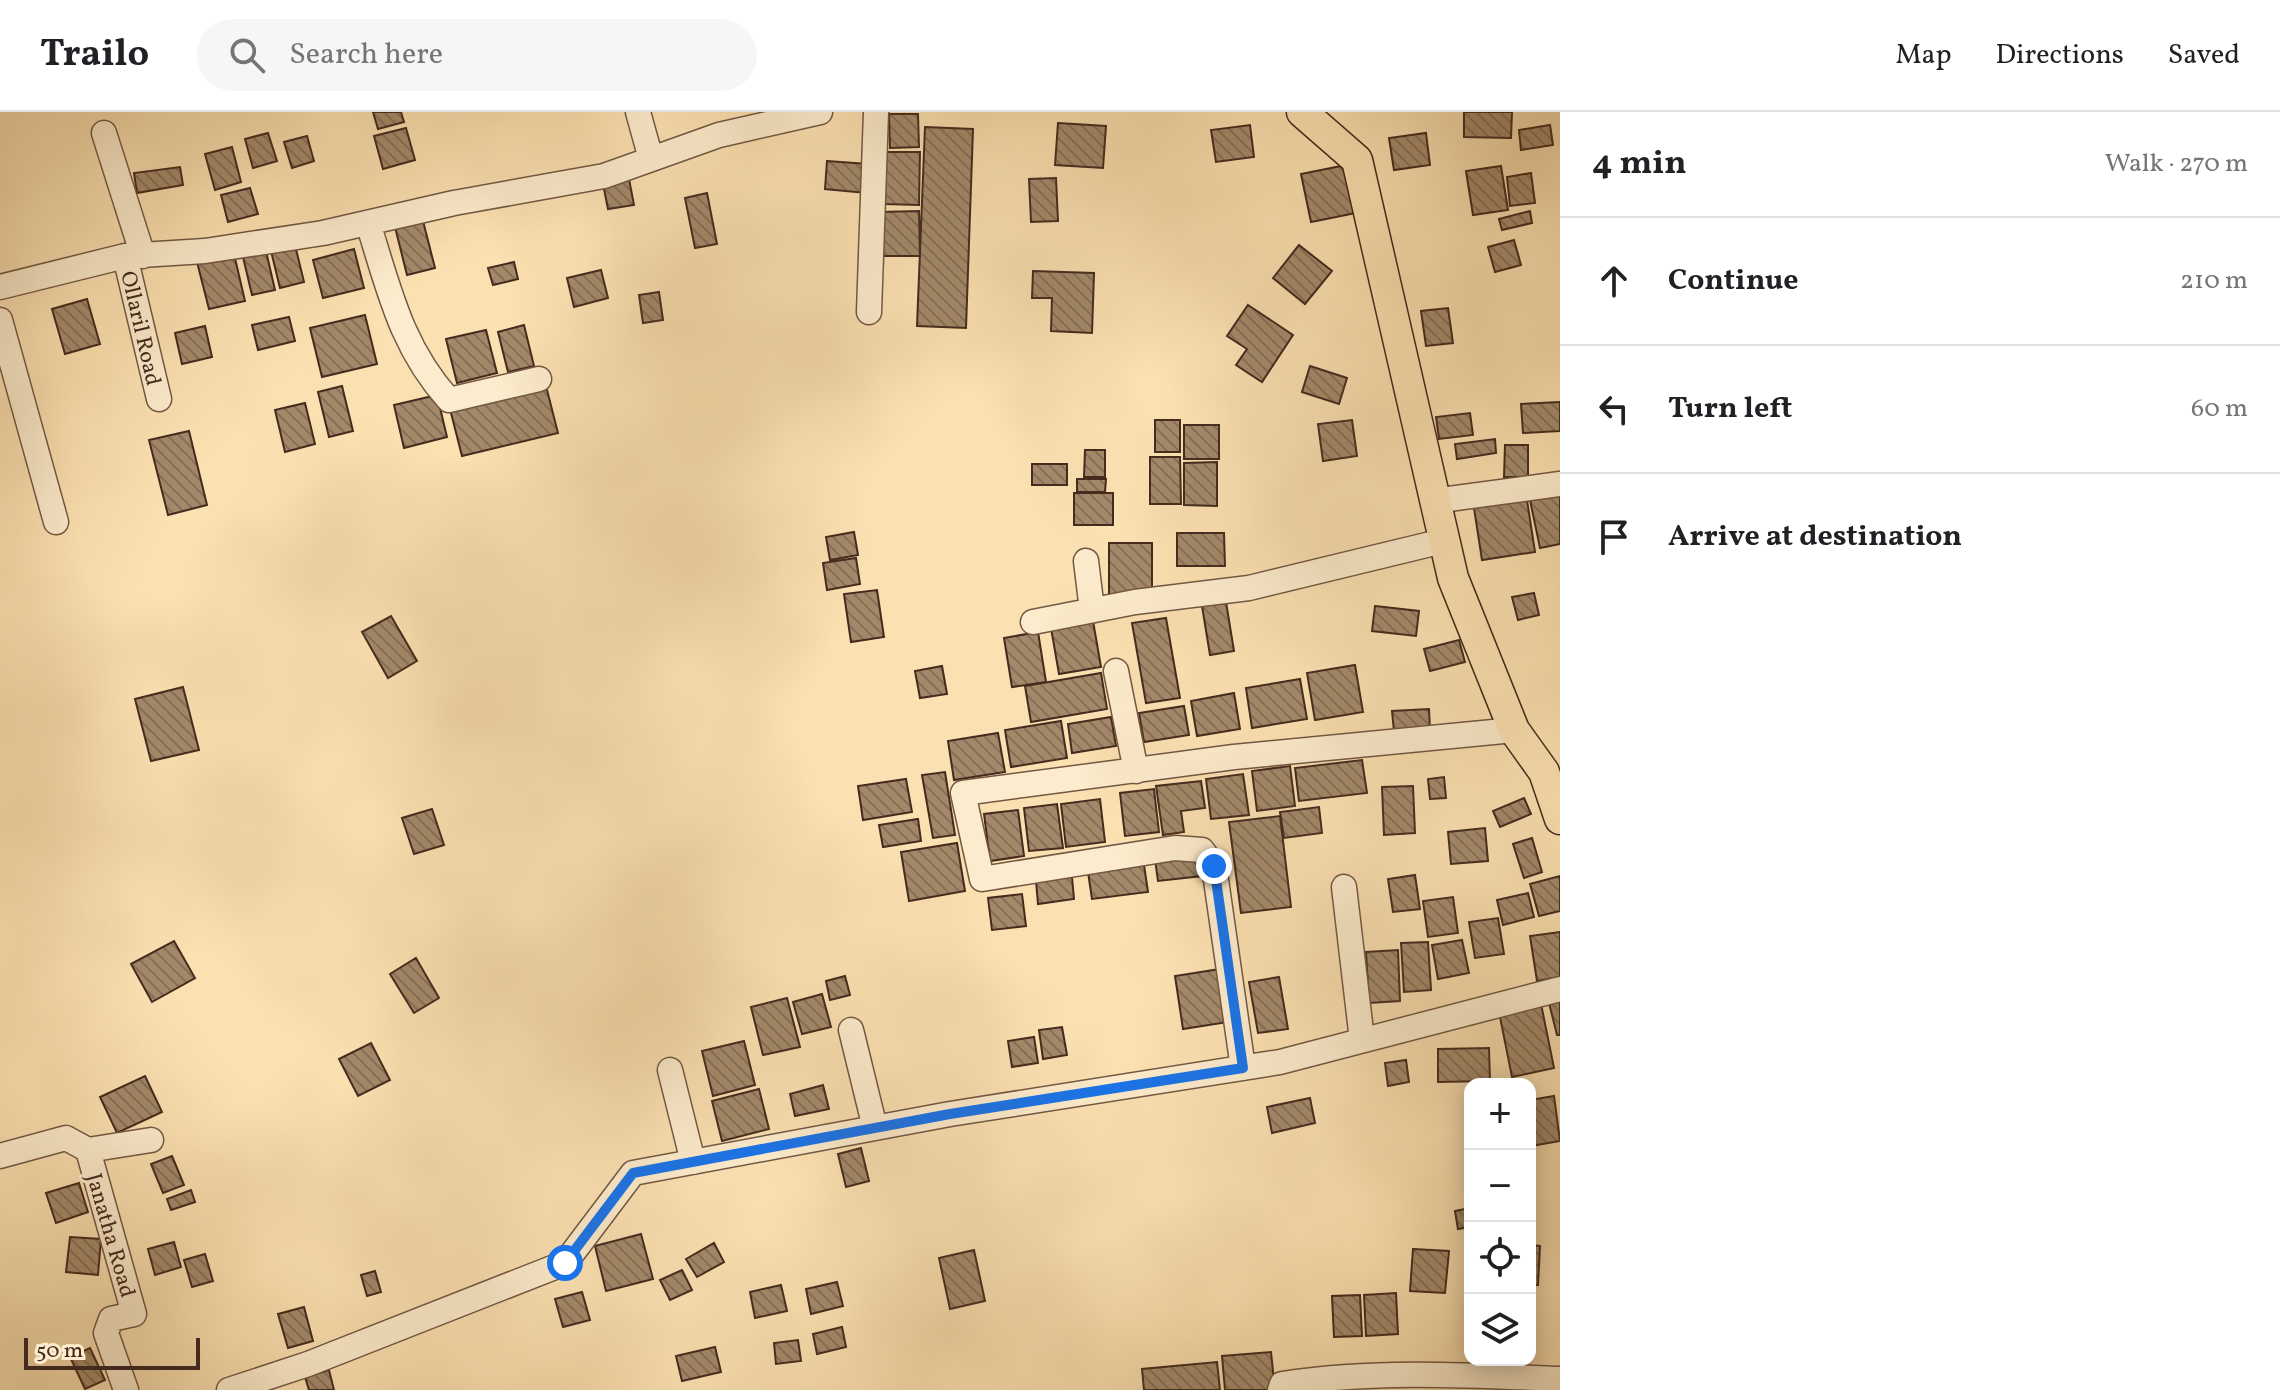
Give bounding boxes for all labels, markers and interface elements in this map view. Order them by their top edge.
search box [197,19,757,91]
text: Trailo [40,29,149,82]
icon: search [225,33,269,77]
text: Search here [289,34,443,76]
text: Map [1896,36,1952,75]
text: Directions [1996,36,2124,75]
text: Saved [2168,36,2240,75]
text: 4 min [1592,141,1687,188]
text: Walk · 270 m [2105,146,2248,182]
icon: ahead [1592,259,1636,303]
text: Continue [1668,260,1799,302]
text: 210 m [2180,263,2248,299]
street label: Ollaril Road [111,268,168,389]
icon: left [1592,387,1636,431]
text: Turn left [1668,388,1792,430]
text: 60 m [2191,391,2248,427]
icon: arrive [1592,515,1636,559]
text: Arrive at destination [1668,516,1962,558]
route end [1196,848,1232,884]
map controls [1464,1078,1536,1366]
button: + [1464,1078,1536,1150]
button: − [1464,1150,1536,1222]
street label: Janatha Road [77,1170,142,1301]
button: locate [1464,1222,1536,1294]
route start [547,1245,583,1281]
button: layers [1464,1294,1536,1366]
scale bar [24,1334,200,1370]
text: 50 m [36,1336,83,1367]

